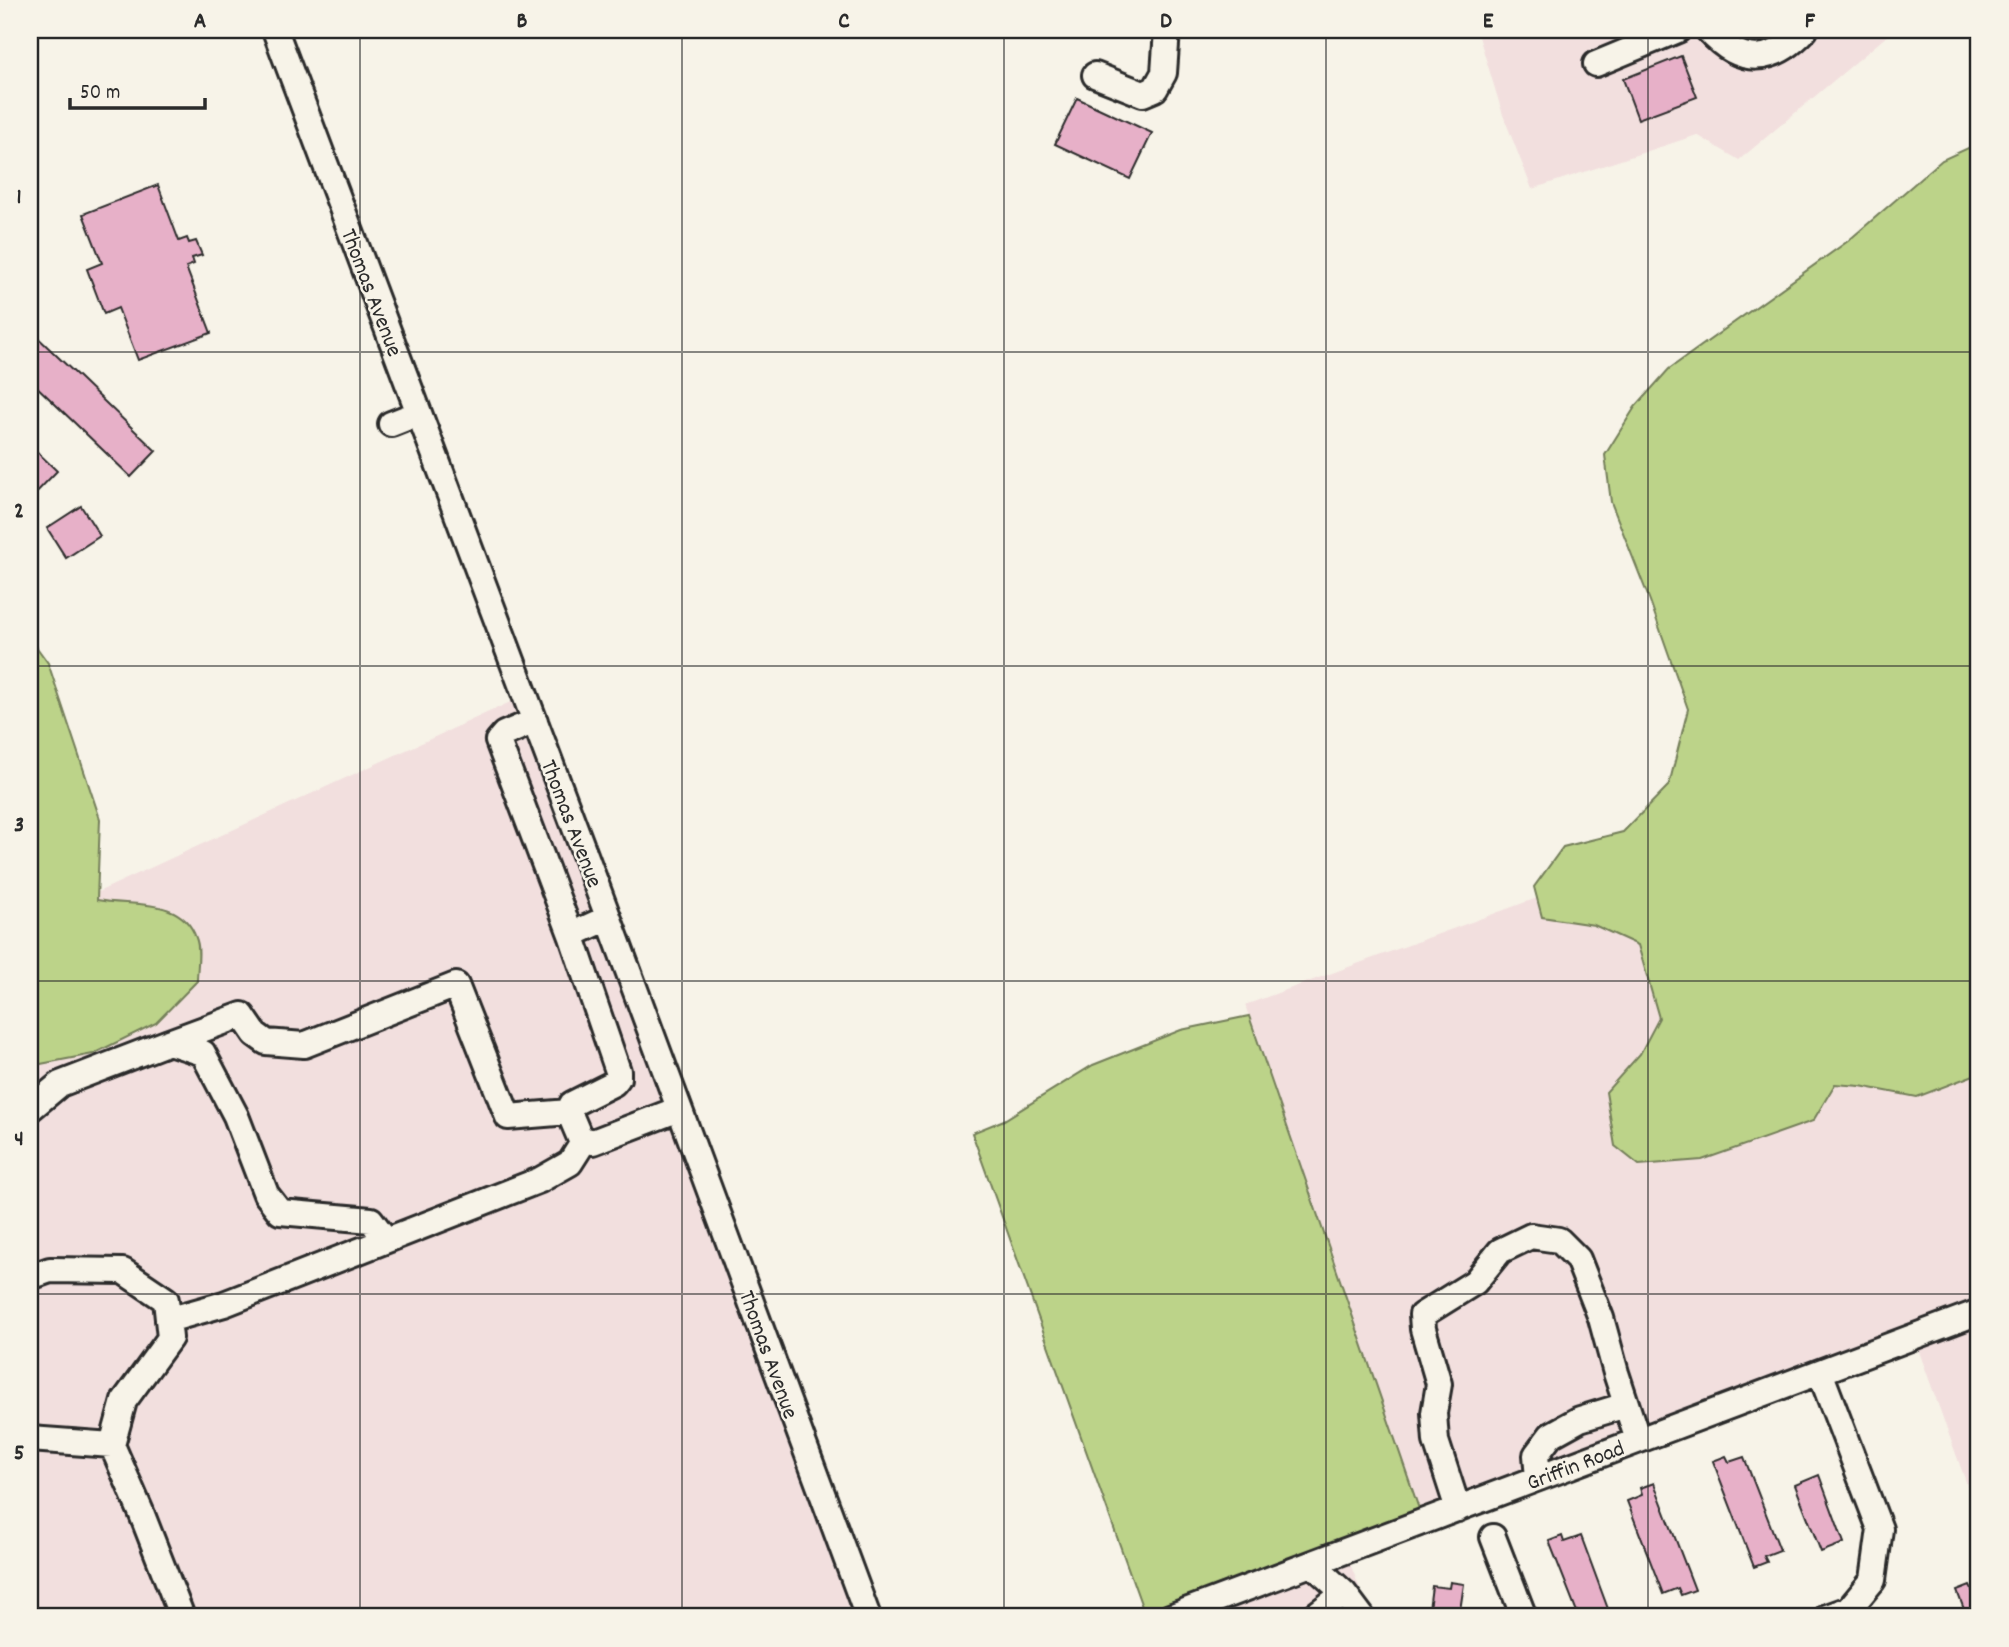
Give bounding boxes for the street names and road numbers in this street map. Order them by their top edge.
street label: Thomas Avenue [330,225,409,362]
street label: Thomas Avenue [530,756,609,893]
street label: Thomas Avenue [728,1286,805,1424]
street label: Griffin Road [1523,1434,1630,1501]

